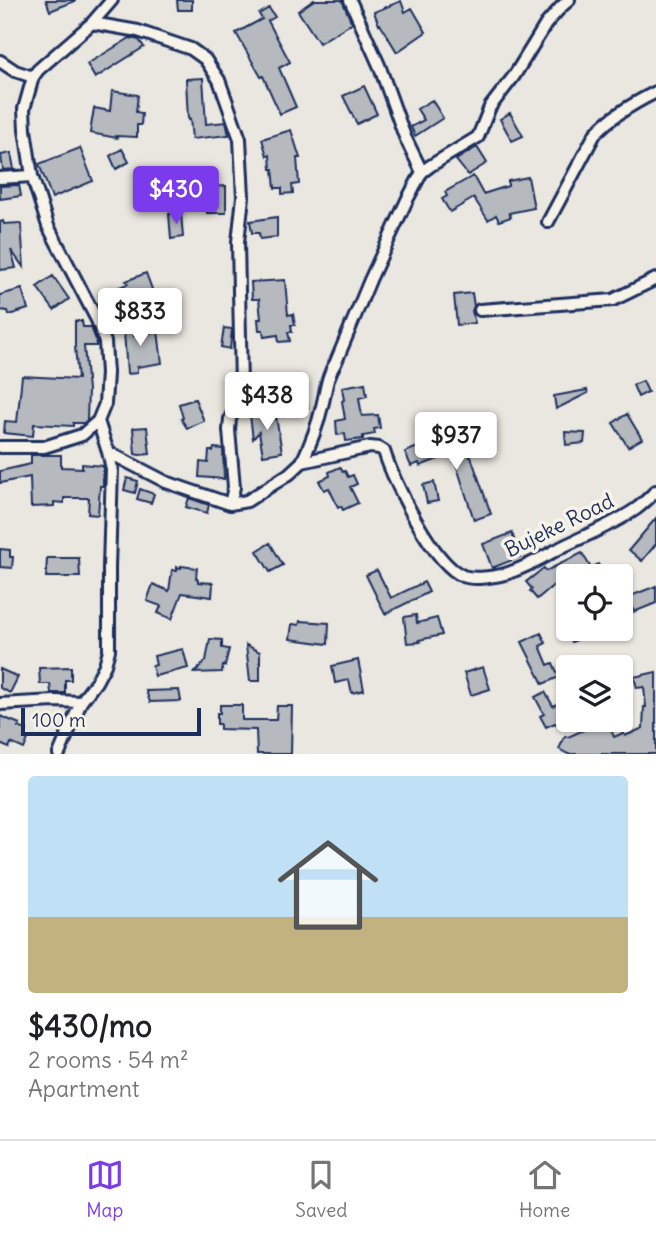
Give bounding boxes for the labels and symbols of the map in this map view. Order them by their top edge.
pin: $430 [135,166,217,226]
pin: $833 [99,288,181,348]
pin: $438 [226,372,308,432]
pin: $937 [415,412,497,472]
street label: Bujeke Road [500,487,618,563]
scale bar [21,705,201,737]

